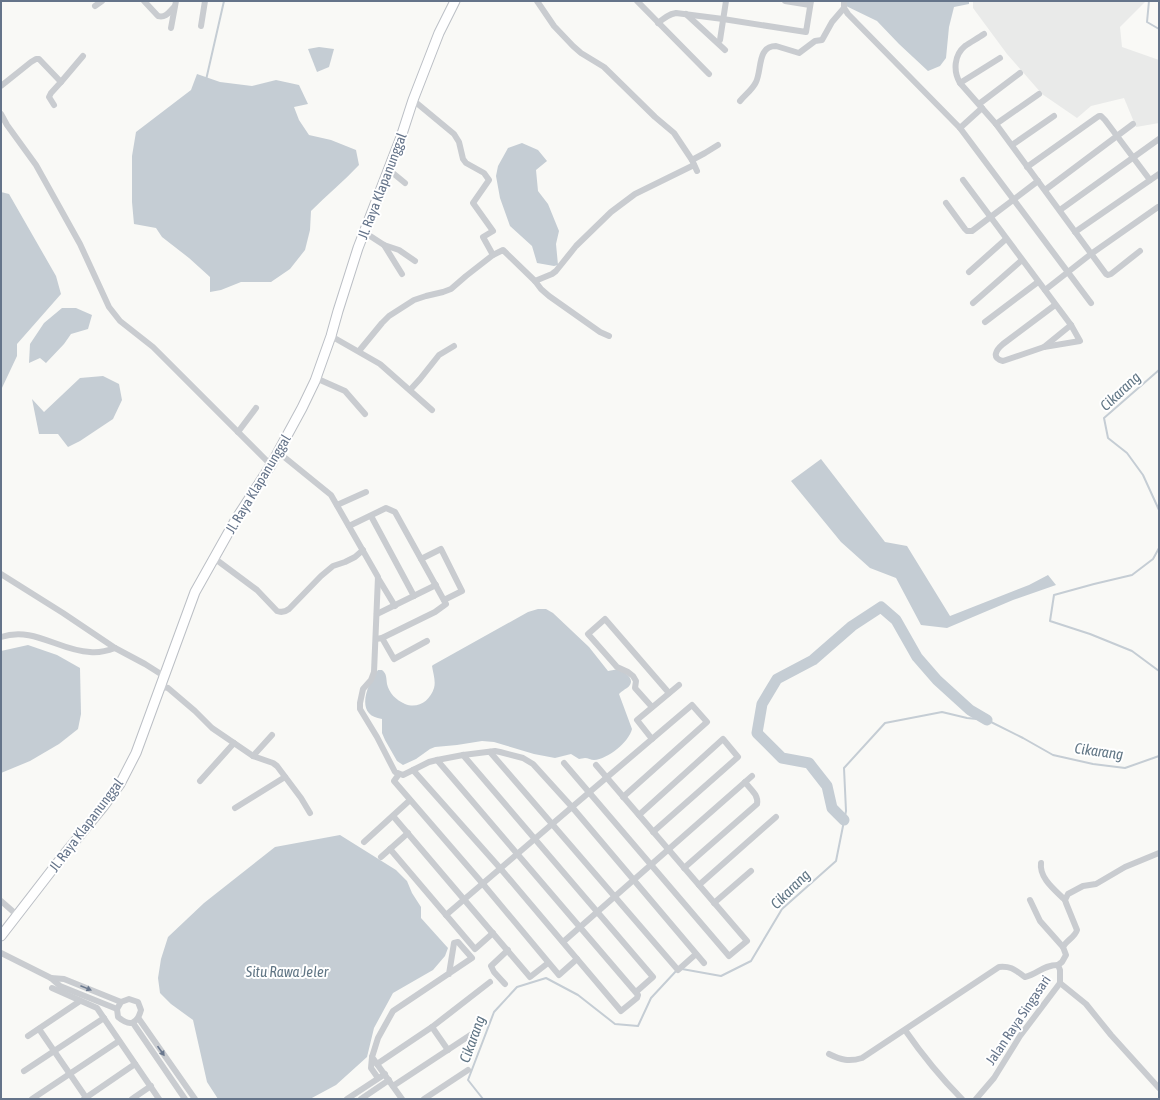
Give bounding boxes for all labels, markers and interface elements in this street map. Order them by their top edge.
street label: Jl. Raya Klapanunggal [354,130,410,241]
water label: Cikarang [1096,368,1144,414]
street label: Jl. Raya Klapanunggal [222,431,294,536]
water label: Cikarang [1074,739,1124,763]
street label: Jl. Raya Klapanunggal [46,775,126,875]
water label: Cikarang [767,866,813,912]
water label: Situ Rawa Jeler [245,963,329,980]
street label: Jalan Raya Singasari [982,972,1054,1068]
one-way arrow [81,985,92,991]
water label: Cikarang [456,1013,488,1065]
one-way arrow [157,1046,165,1056]

